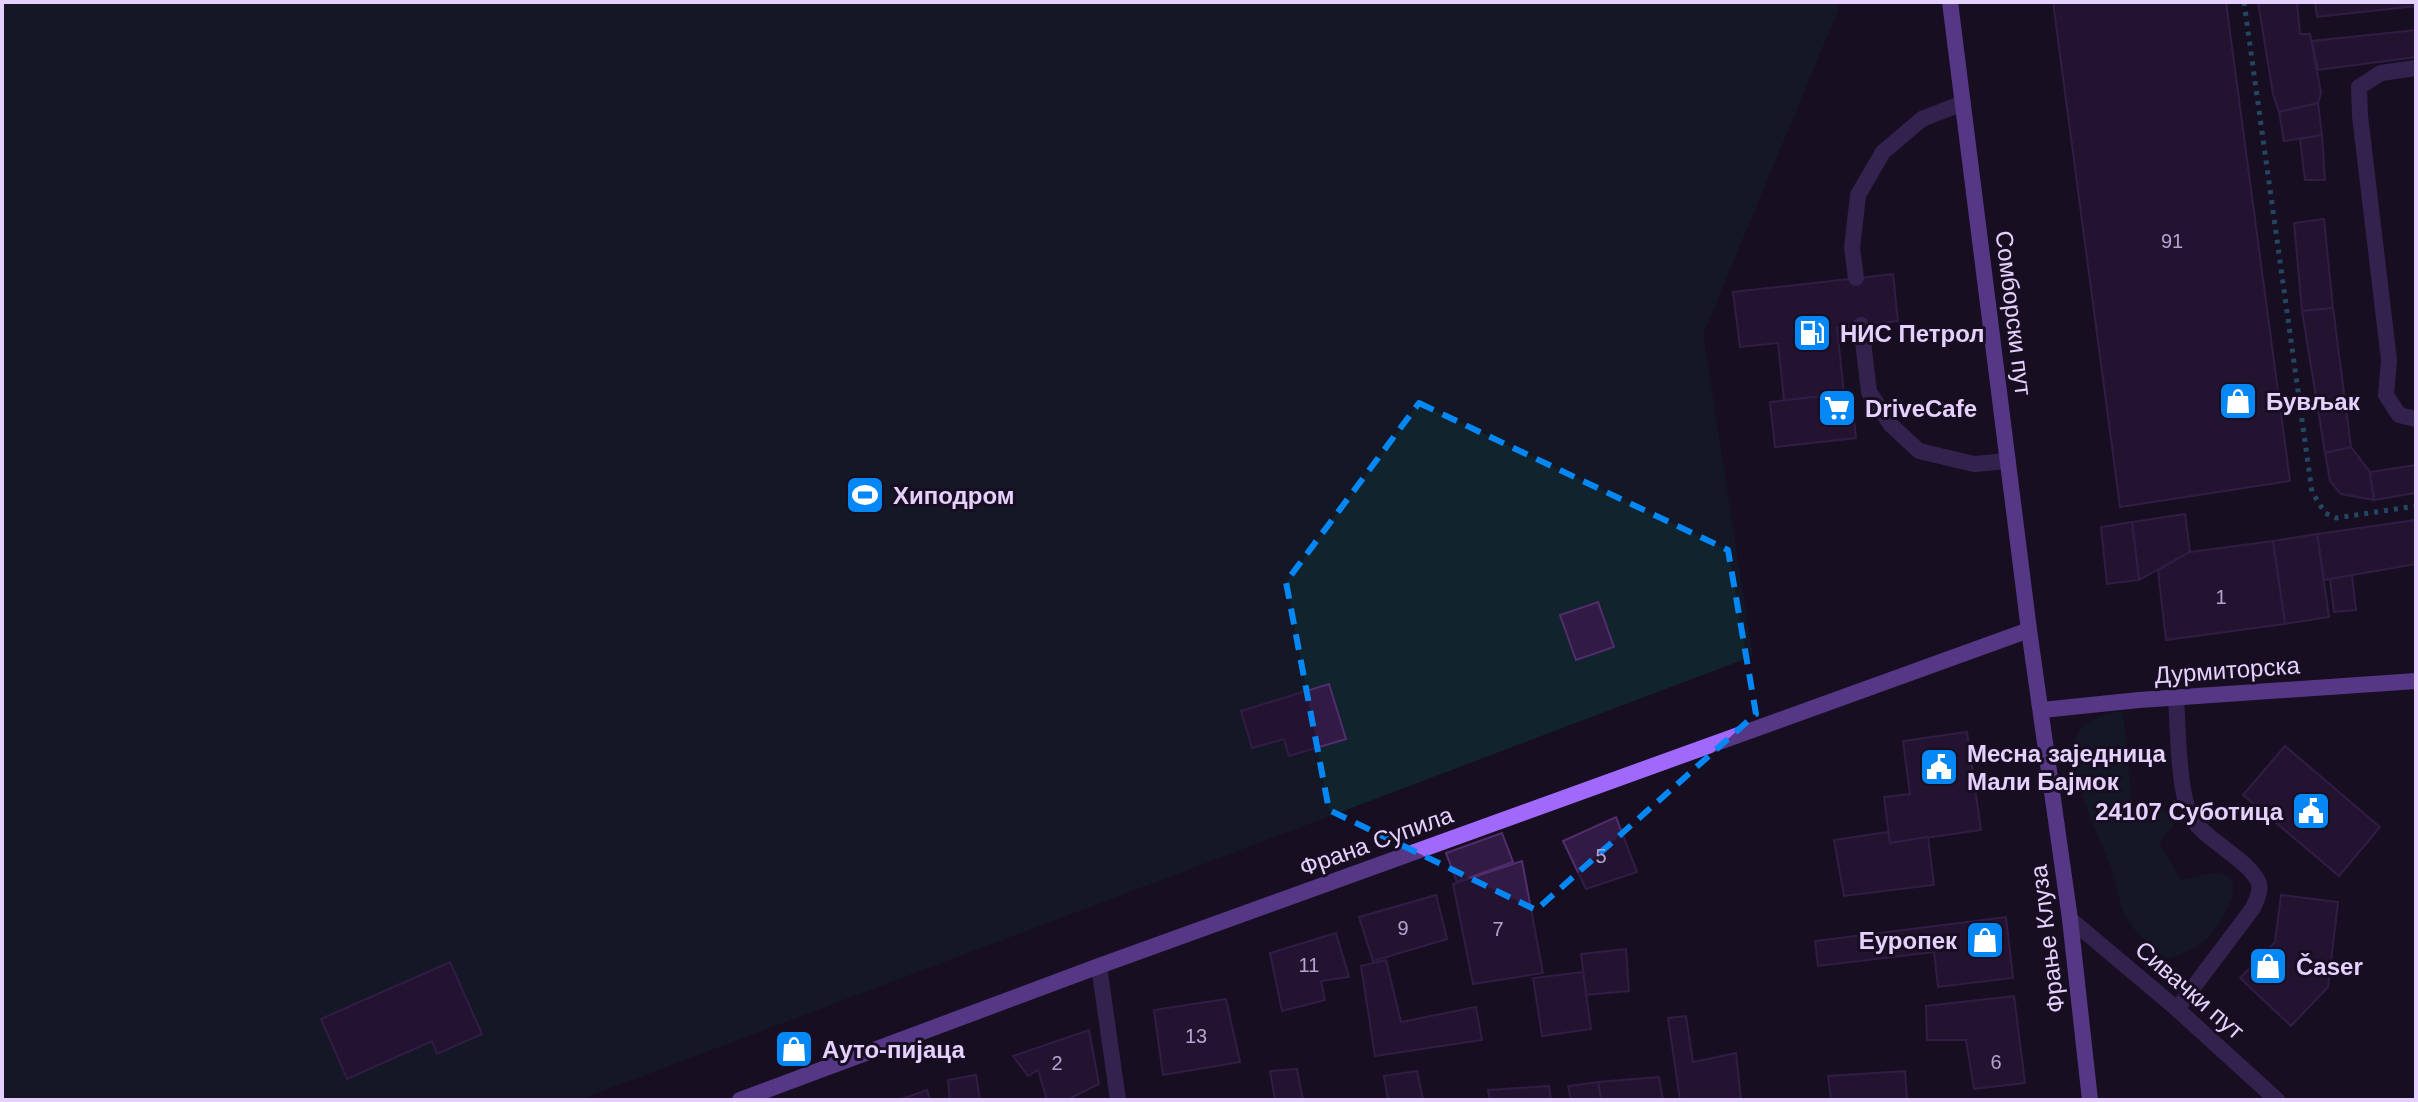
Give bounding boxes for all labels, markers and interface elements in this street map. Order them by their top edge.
street label: Сомборски пут [1990,229,2038,397]
house number: 91 [2161,230,2183,252]
fuel station icon: НИС Петрол [1791,312,1833,354]
place label: НИС Петрол [1840,320,1985,347]
shop icon: Бувљак [2217,380,2259,422]
supermarket icon: DriveCafe [1816,387,1858,429]
place label: Бувљак [2266,388,2361,415]
place label: DriveCafe [1865,395,1977,422]
sports icon: Хиподром [844,474,886,516]
place label: Хиподром [893,482,1015,509]
house number: 1 [2215,586,2227,608]
street label: Дурмиторска [2153,651,2301,689]
place label: Месна заједница Мали Бајмок [1967,740,2166,795]
public building icon: Месна заједница Мали Бајмок [1918,746,1960,788]
public building icon: 24107 Суботица [2290,790,2332,832]
place label: 24107 Суботица [2095,798,2284,825]
street label: Франа Супила [1296,801,1457,881]
house number: 5 [1595,845,1607,867]
street label: Фрање Клуза [2024,863,2069,1014]
house number: 9 [1397,917,1409,939]
house number: 7 [1492,918,1504,940]
shop icon: Еуропек [1964,919,2006,961]
place label: Еуропек [1859,927,1958,954]
street label: Сивачки пут [2130,935,2250,1045]
shop icon: Časer [2247,945,2289,987]
place label: Časer [2296,953,2363,980]
house number: 11 [1299,954,1319,976]
house number: 13 [1185,1025,1207,1047]
shop icon: Ауто-пијаца [773,1028,815,1070]
place label: Ауто-пијаца [822,1036,965,1063]
house number: 6 [1990,1051,2002,1073]
house number: 2 [1051,1052,1063,1074]

